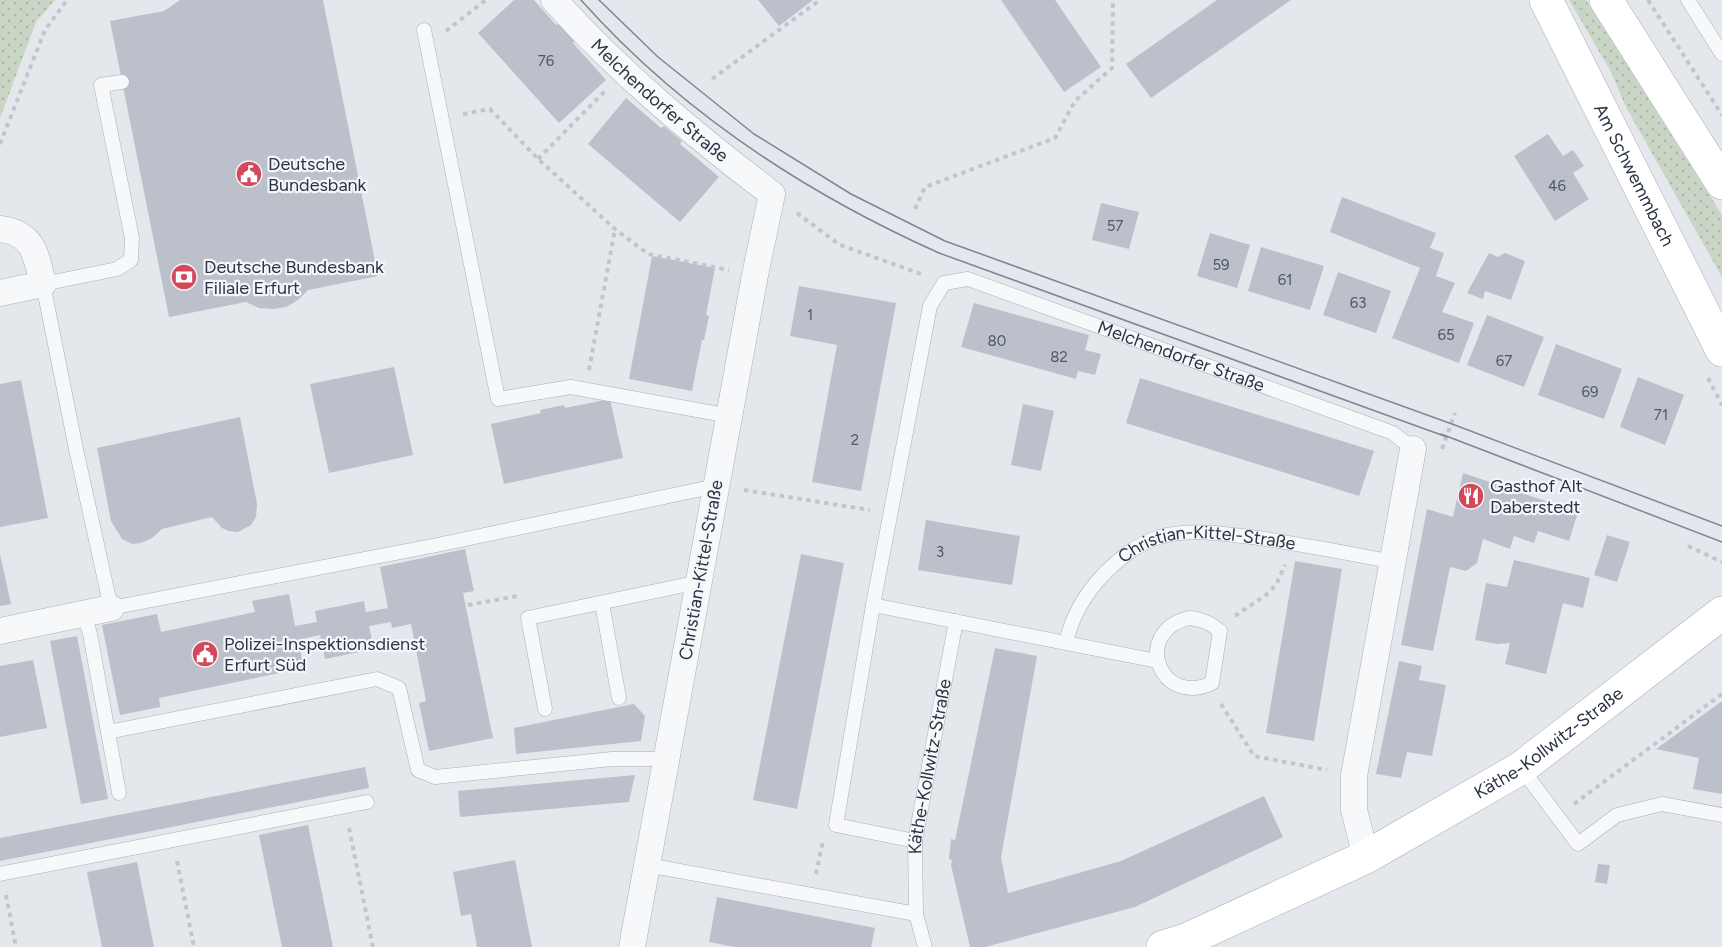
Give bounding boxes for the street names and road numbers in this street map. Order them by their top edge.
street label: Melchendorfer Straße [586,34,733,167]
street label: Am Schwemmbach [1589,100,1679,250]
street label: Melchendorfer Straße [1095,316,1268,397]
street label: Christian-Kittel-Straße [674,478,728,662]
street label: Christian-Kittel-Straße [1113,521,1297,568]
street label: Käthe-Kollwitz-Straße [904,677,956,854]
street label: Käthe-Kollwitz-Straße [1470,682,1628,803]

